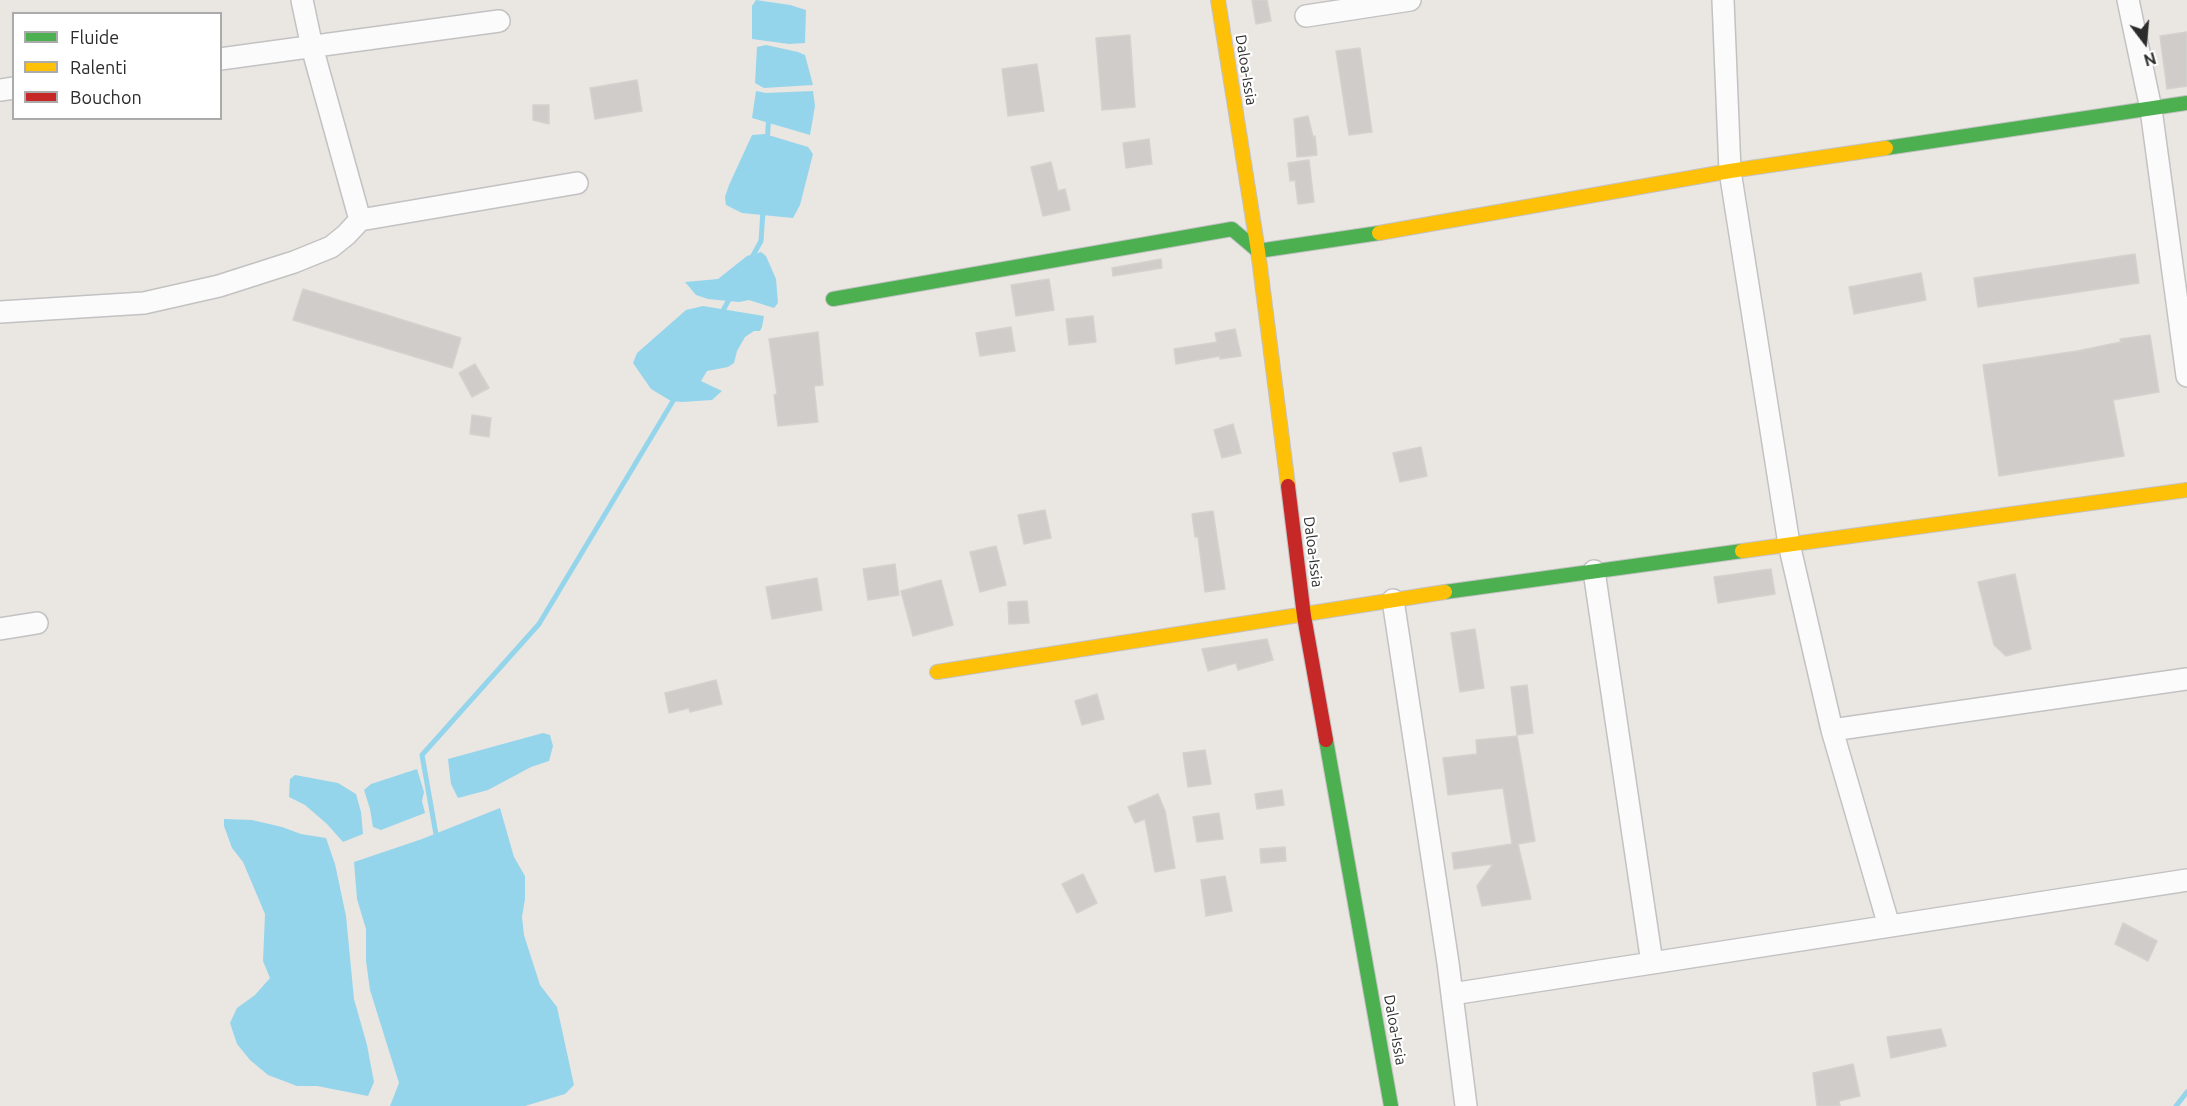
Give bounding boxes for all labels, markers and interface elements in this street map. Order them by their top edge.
legend [12,12,222,120]
north arrow [2115,12,2175,72]
text: Fluide [70,27,119,47]
street label: Daloa-Issia [1232,33,1260,107]
text: N [2142,49,2158,70]
text: Ralenti [70,57,127,77]
text: Bouchon [70,87,142,107]
street label: Daloa-Issia [1300,516,1326,588]
street label: Daloa-Issia [1380,993,1410,1067]

